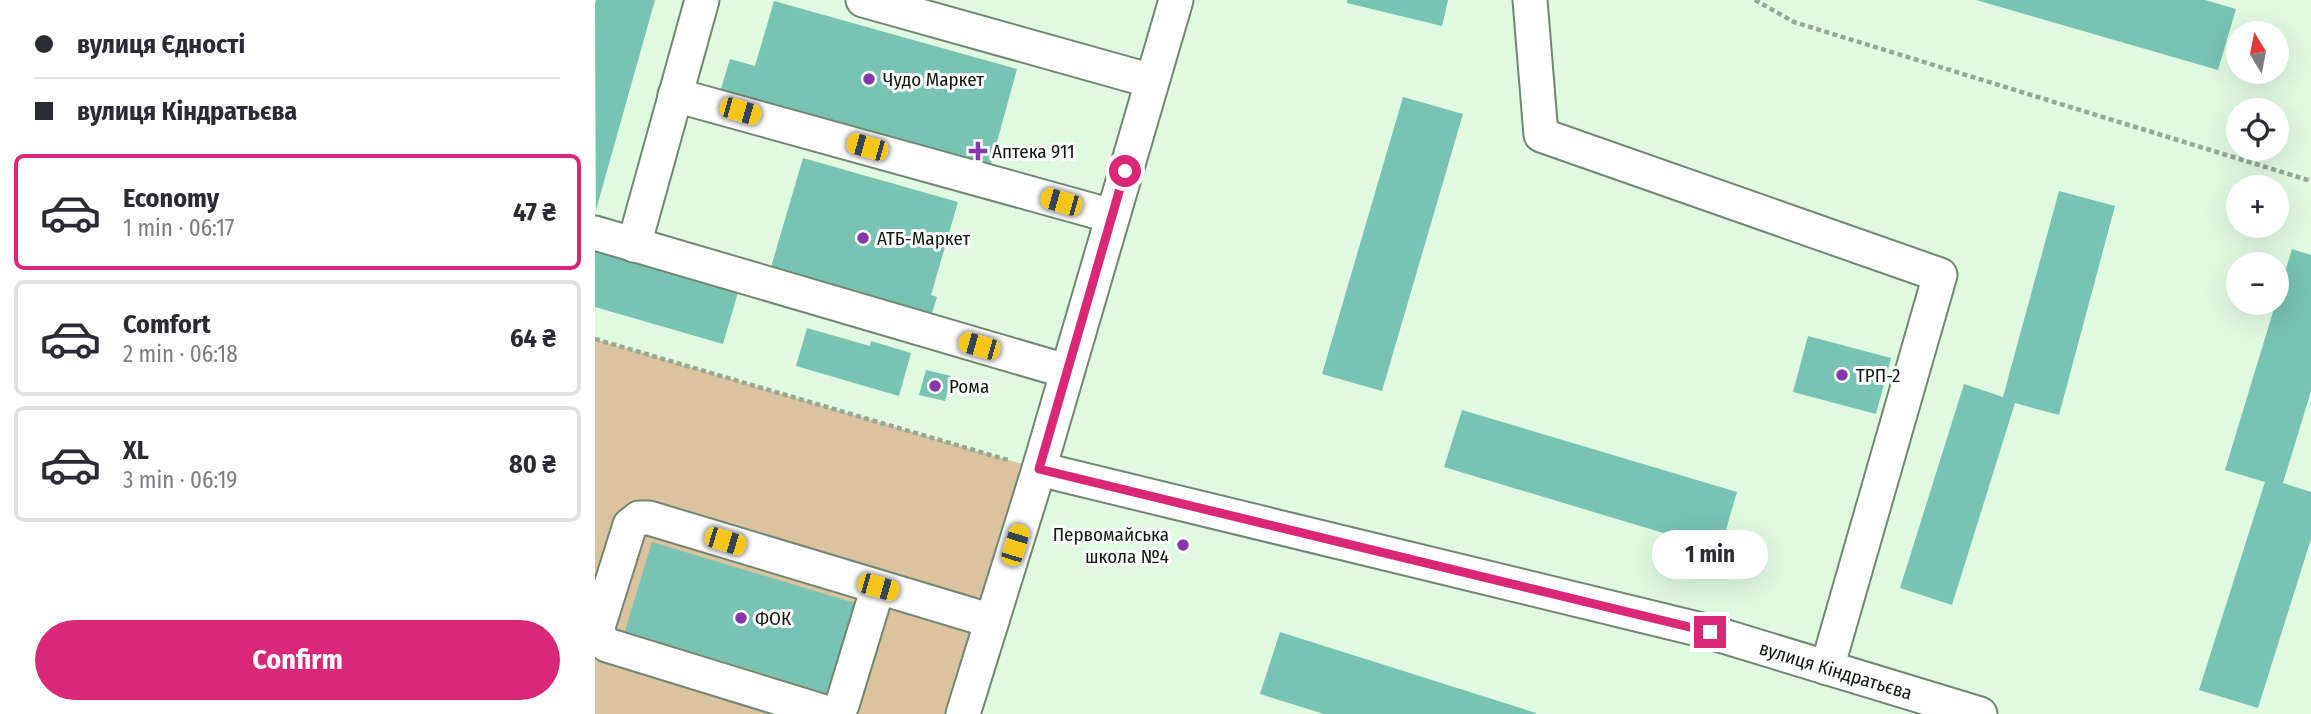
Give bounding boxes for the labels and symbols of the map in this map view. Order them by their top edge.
north arrow [2226,21,2289,84]
place label: Чудо Маркет [883,68,984,91]
marker: Чудо Маркет [861,71,877,87]
car [717,95,764,127]
car [844,131,891,163]
place label: Аптека 911 [992,140,1075,163]
marker: Аптека 911 [970,143,986,159]
route start [1109,155,1141,187]
car [1038,186,1085,218]
place label: АТБ-Маркет [877,227,970,250]
marker: АТБ-Маркет [855,230,871,246]
car [956,330,1003,362]
place label: ТРП-2 [1856,364,1900,387]
marker: ТРП-2 [1834,367,1850,383]
place label: Рома [949,375,989,398]
marker: Рома [927,378,943,394]
car [999,522,1032,568]
place label: Первомайська школа №4 [1053,523,1169,568]
car [702,525,749,557]
callout: 1 min [1652,530,1768,580]
marker: Первомайська школа №4 [1175,537,1191,553]
car [855,571,902,603]
place label: ФОК [755,607,791,630]
marker: ФОК [733,610,749,626]
route end [1694,616,1726,648]
street label: вулиця Кіндратьєва [1757,636,1915,704]

